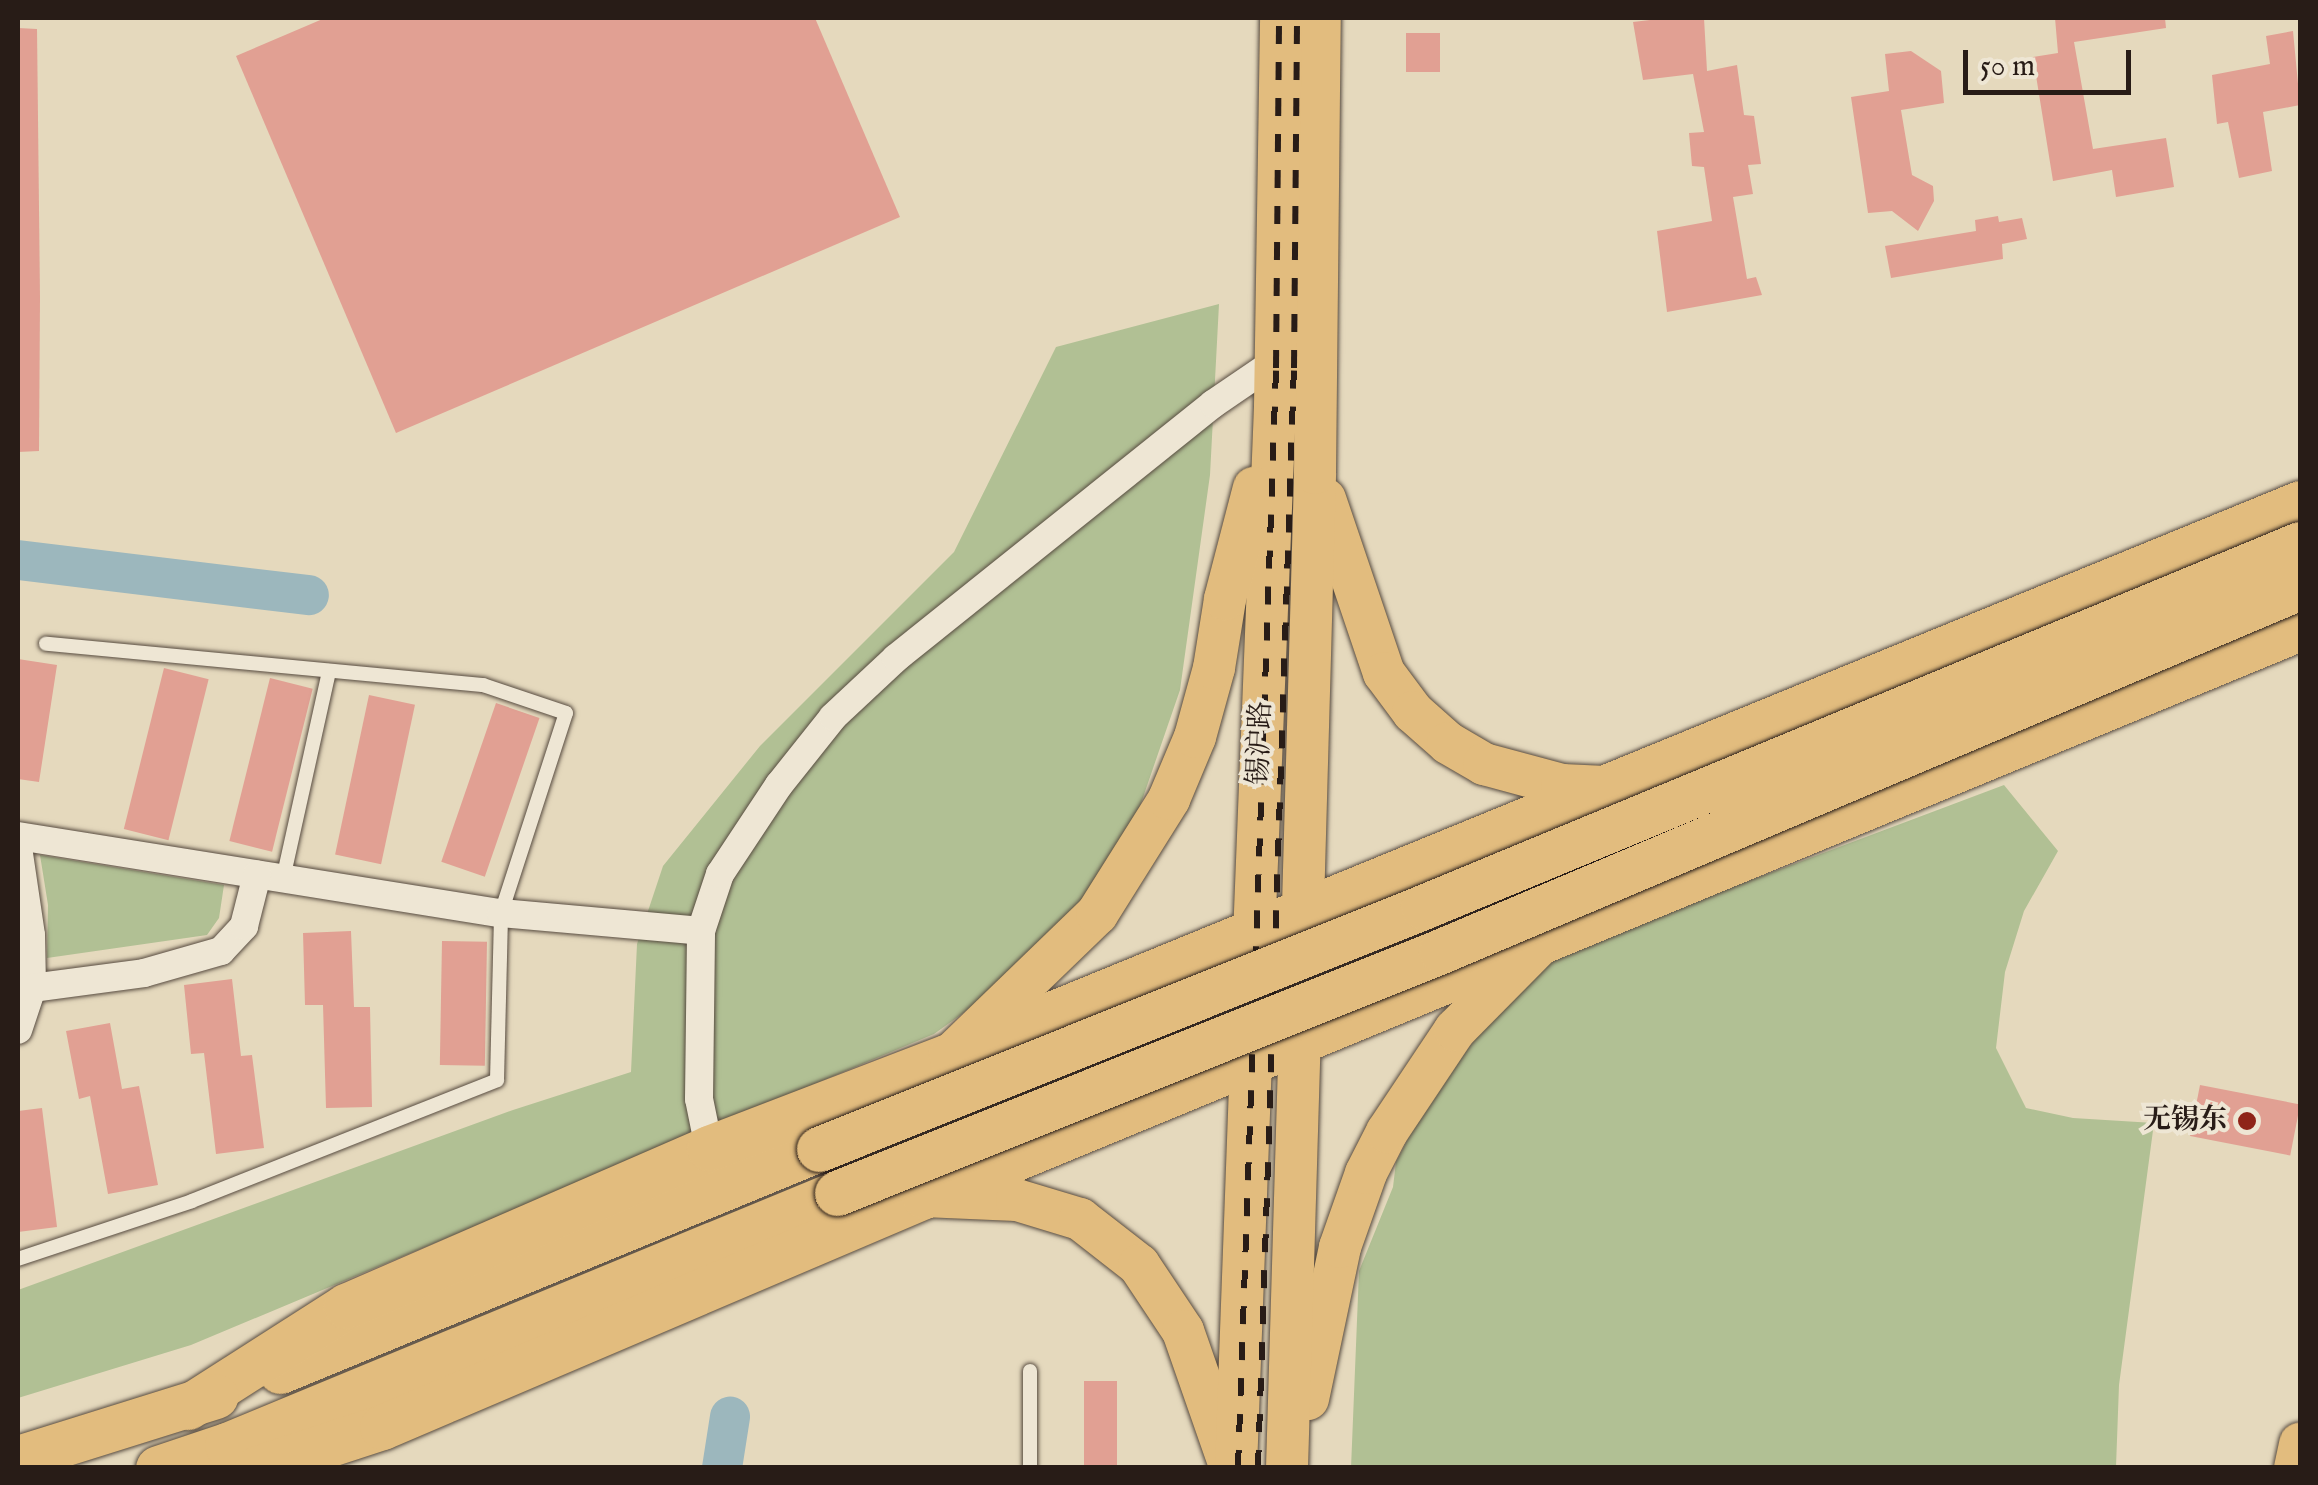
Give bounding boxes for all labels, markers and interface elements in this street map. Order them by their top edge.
scale bar [1968,30,2136,92]
text: 50 m [1980,48,2035,86]
street label: 锡沪路 [1243,700,1279,786]
place label: 无锡东 [2143,1104,2227,1138]
marker: 无锡东 [2236,1110,2258,1132]

